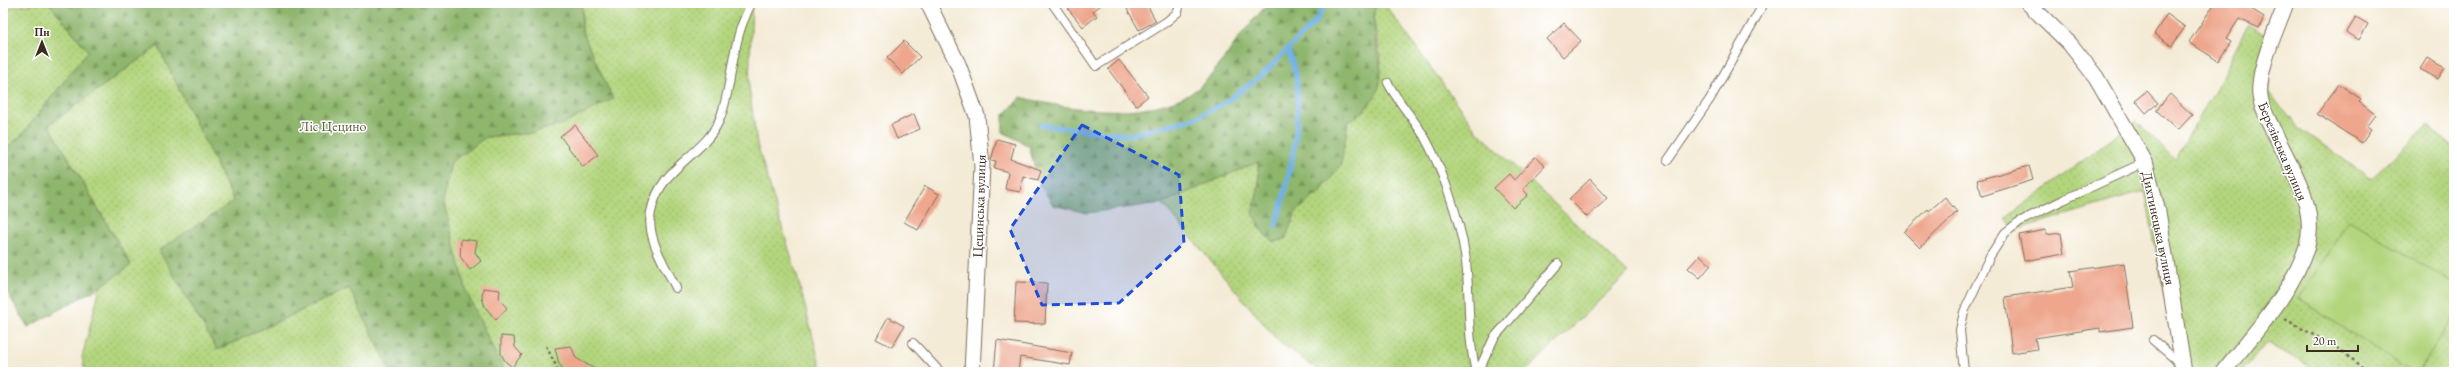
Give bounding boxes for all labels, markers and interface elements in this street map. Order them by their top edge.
north arrow [22,22,62,62]
text: Пн [34,25,50,39]
street label: Березівська вулиця [2254,99,2312,203]
park label: Ліс Цецино [299,117,367,135]
street label: Цецинська вулиця [968,154,990,258]
street label: Дихтинецька вулиця [2138,170,2180,286]
scale bar [2307,327,2358,353]
text: 20 m [2313,333,2337,349]

